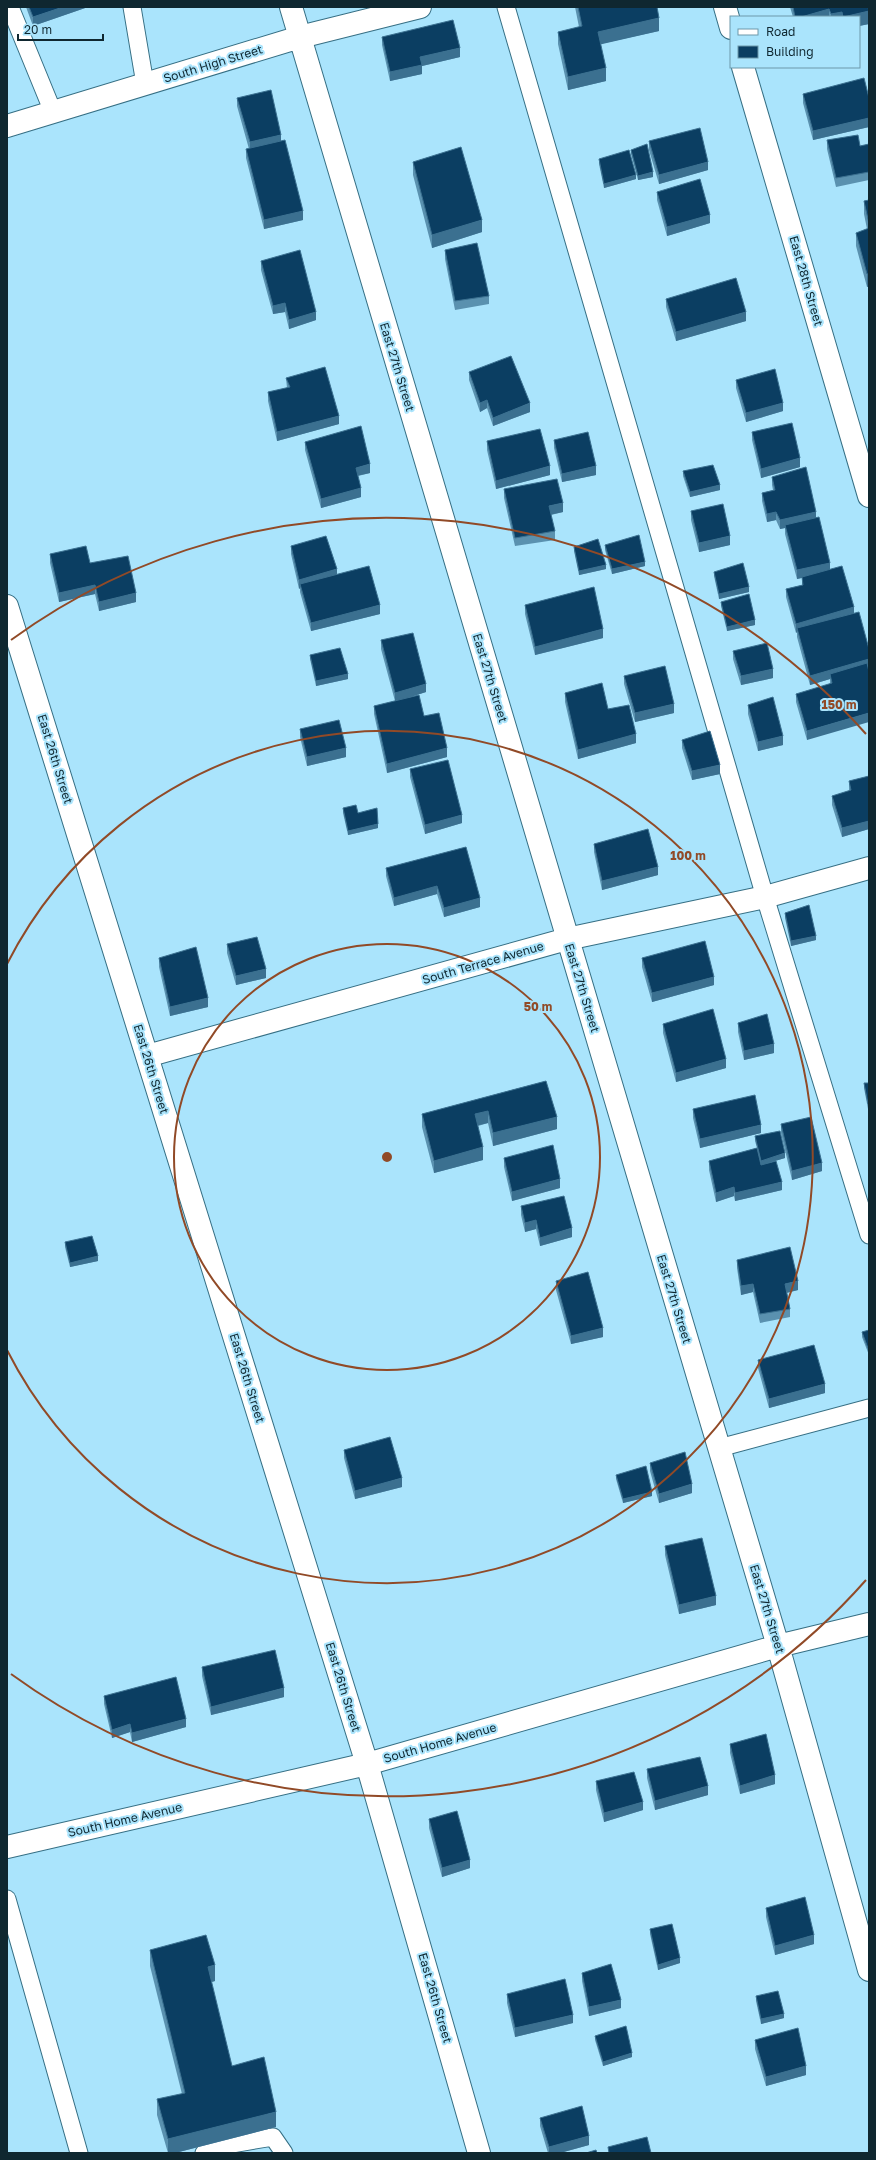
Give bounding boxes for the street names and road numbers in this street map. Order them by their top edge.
street label: South High Street [161,41,264,86]
street label: East 28th Street [786,234,827,328]
street label: East 27th Street [377,321,418,413]
street label: East 27th Street [470,632,511,724]
street label: East 26th Street [35,712,76,806]
street label: South Terrace Avenue [420,938,545,987]
street label: East 27th Street [562,942,603,1034]
street label: East 26th Street [131,1022,172,1116]
street label: East 27th Street [654,1253,695,1345]
street label: East 26th Street [227,1331,268,1425]
street label: East 27th Street [747,1563,788,1655]
street label: East 26th Street [323,1640,364,1734]
street label: South Home Avenue [382,1719,498,1766]
street label: South Home Avenue [66,1799,183,1840]
street label: East 26th Street [415,1951,456,2045]

